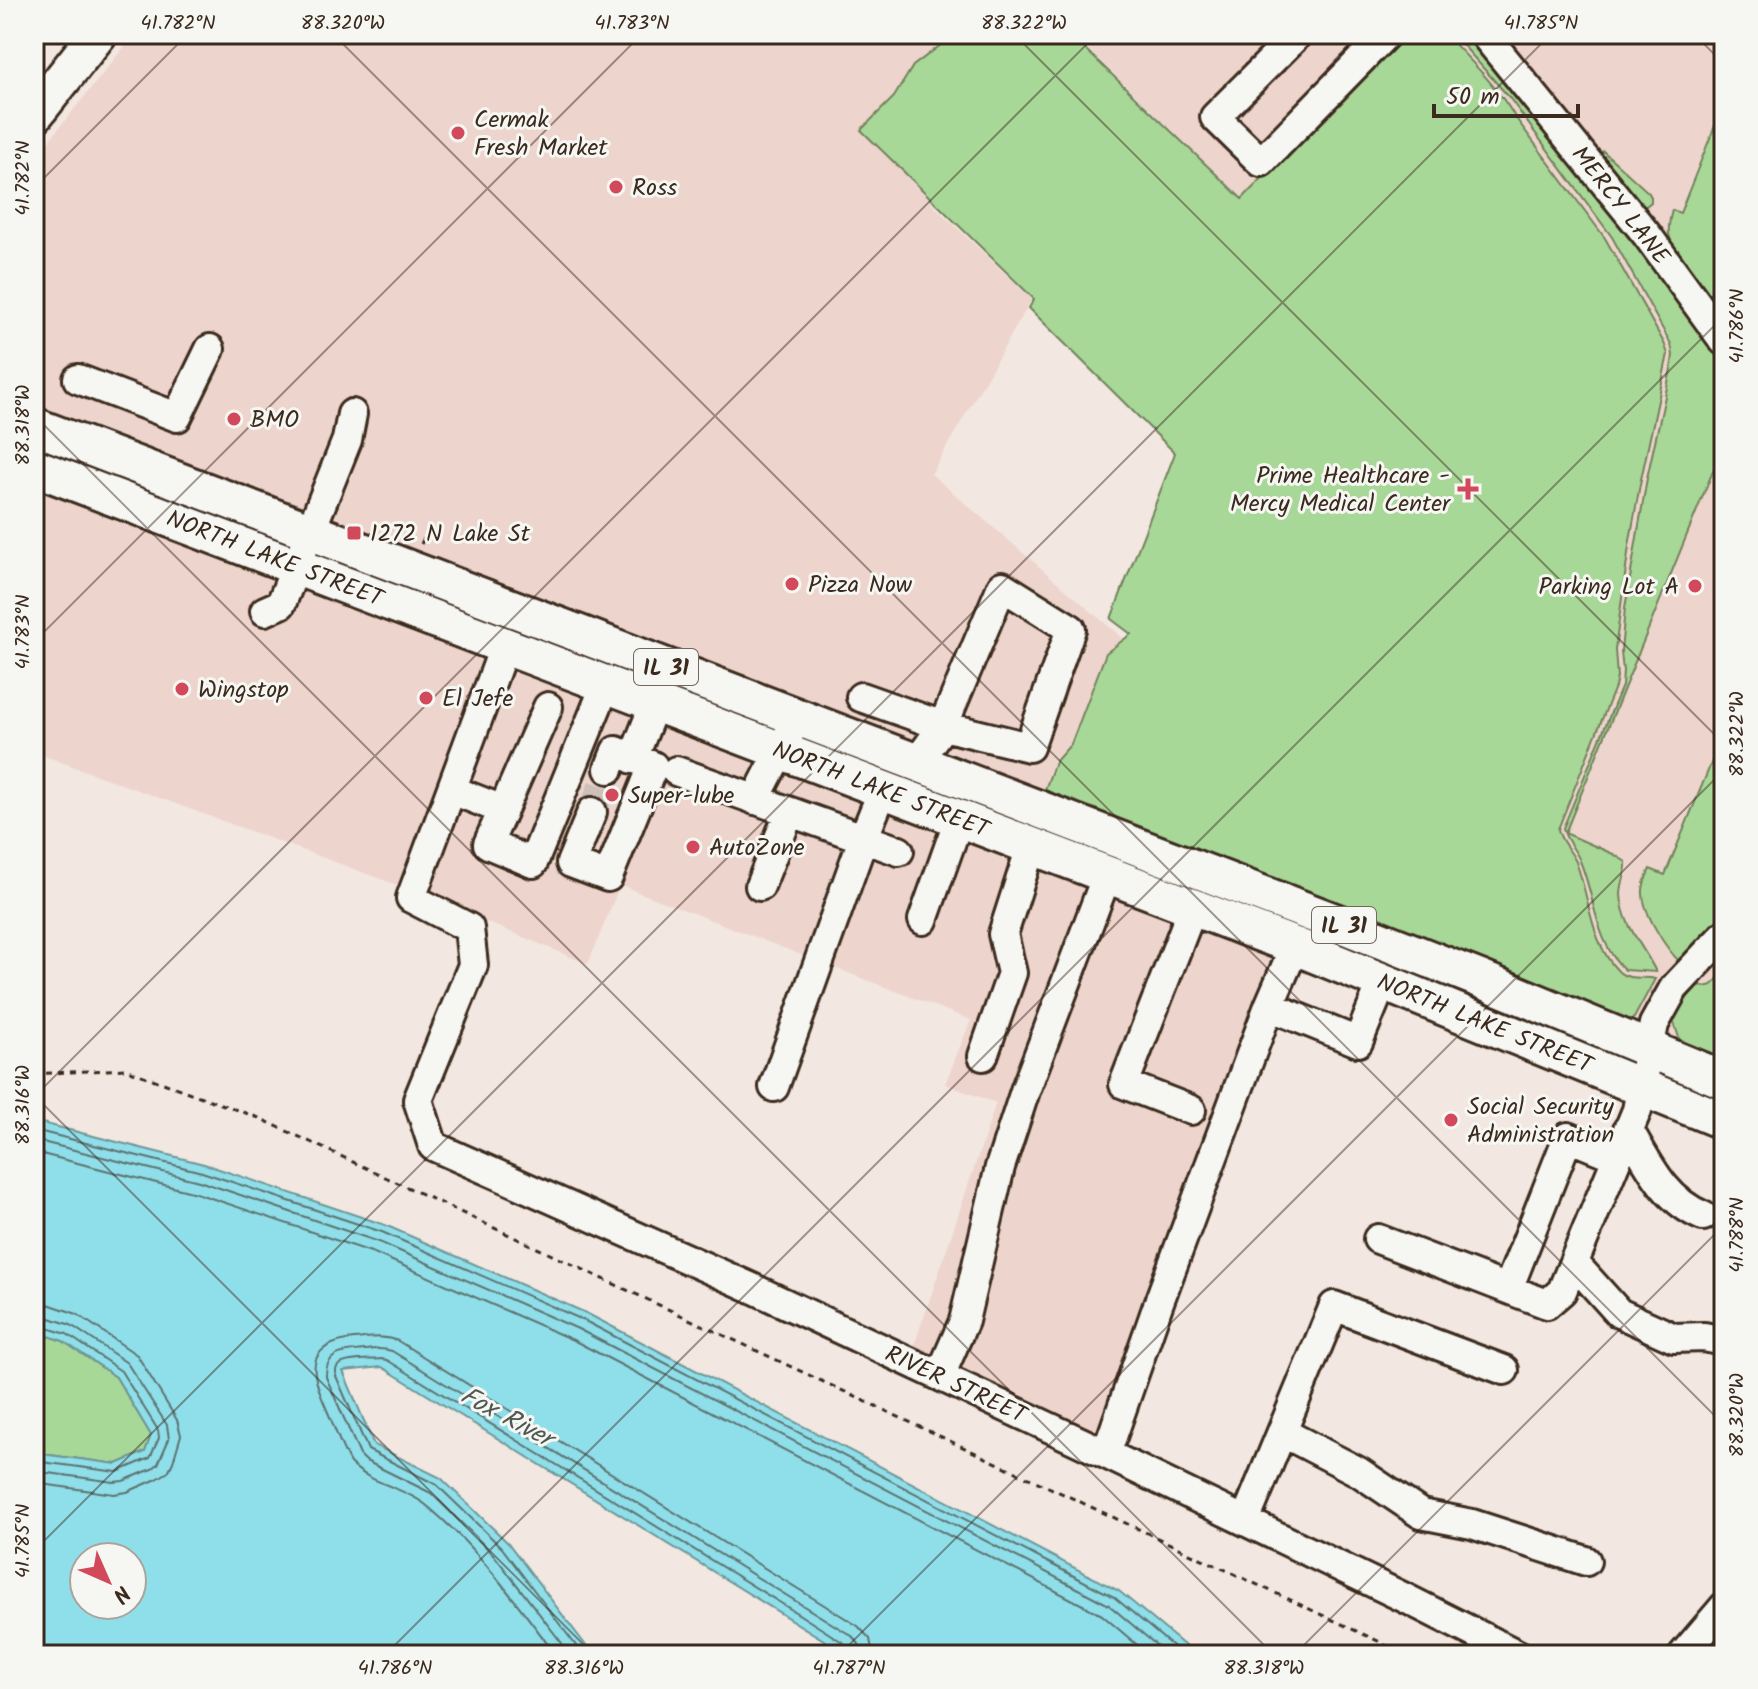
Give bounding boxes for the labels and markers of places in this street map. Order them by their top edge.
place label: Cermak Fresh Market [474,101,608,168]
marker: Cermak Fresh Market [449,124,467,142]
place label: Ross [632,169,677,208]
marker: Ross [607,178,625,196]
place label: BMO [250,401,299,440]
marker: BMO [225,410,243,428]
place label: Prime Healthcare - Mercy Medical Center [1230,457,1452,524]
marker: Prime Healthcare - Mercy Medical Center [1457,478,1479,500]
place label: 1272 N Lake St [370,515,531,554]
marker: 1272 N Lake St [345,524,363,542]
place label: Pizza Now [808,566,913,605]
place label: Parking Lot A [1539,568,1679,607]
marker: Pizza Now [783,575,801,593]
marker: Parking Lot A [1686,577,1704,595]
place label: Wingstop [198,671,289,710]
marker: Wingstop [173,680,191,698]
place label: El Jefe [442,680,514,719]
marker: El Jefe [417,689,435,707]
place label: Super-lube [628,777,735,816]
marker: Super-lube [603,786,621,804]
place label: AutoZone [709,829,805,868]
marker: AutoZone [684,838,702,856]
place label: Social Security Administration [1467,1088,1614,1155]
marker: Social Security Administration [1442,1111,1460,1129]

